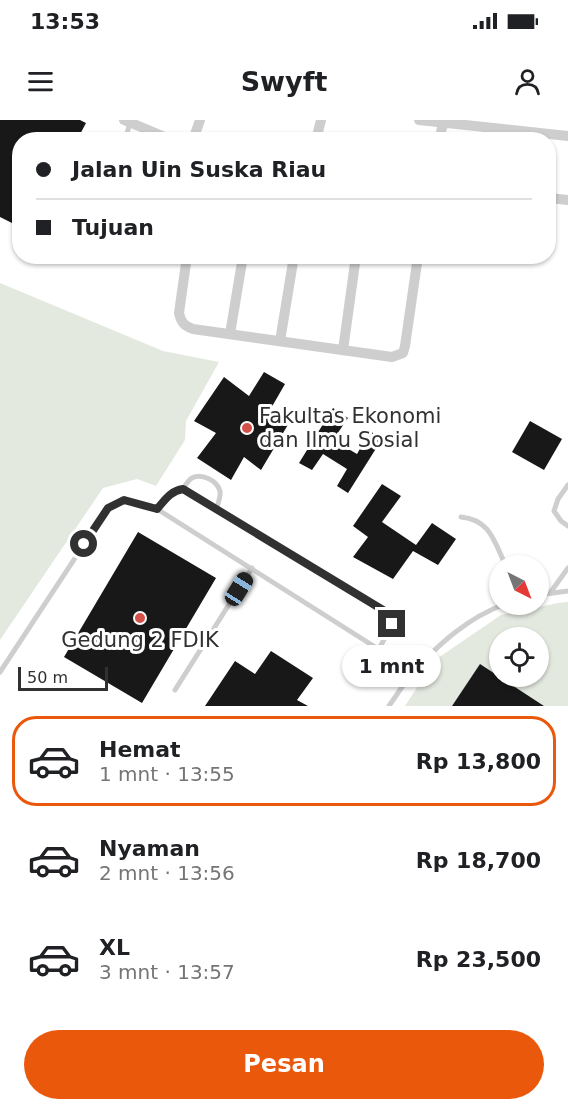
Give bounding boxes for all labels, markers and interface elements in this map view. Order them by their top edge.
text: 13:53 [30,9,100,34]
icon: menu [24,65,57,98]
icon: person [511,65,544,98]
text: Swyft [241,66,327,97]
text: Jalan Uin Suska Riau [72,157,326,182]
text: Tujuan [72,215,154,240]
place label: Fakultas Ekonomi dan Ilmu Sosial [259,404,441,452]
marker: Fakultas Ekonomi dan Ilmu Sosial [240,421,254,435]
route start [70,530,97,557]
north arrow [489,555,549,615]
map controls [489,555,549,687]
car [222,569,256,609]
route end [378,610,405,637]
marker: Gedung 2 FDIK [133,611,147,625]
button: locate [489,627,549,687]
place label: Gedung 2 FDIK [61,628,220,652]
callout: 1 mnt [342,645,442,687]
text: 1 mnt [359,654,424,678]
scale bar [18,664,108,692]
text: 50 m [27,668,68,687]
icon: car [27,734,81,788]
text: Hemat [99,737,181,762]
text: Rp 13,800 [416,749,541,774]
text: 1 mnt · 13:55 [99,762,235,786]
icon: car [27,833,81,887]
text: Nyaman [99,836,200,861]
text: Rp 18,700 [416,848,541,873]
text: 2 mnt · 13:56 [99,861,235,885]
icon: car [27,932,81,986]
text: XL [99,935,130,960]
text: Rp 23,500 [416,947,541,972]
text: 3 mnt · 13:57 [99,960,235,984]
button: Pesan [24,1030,544,1099]

